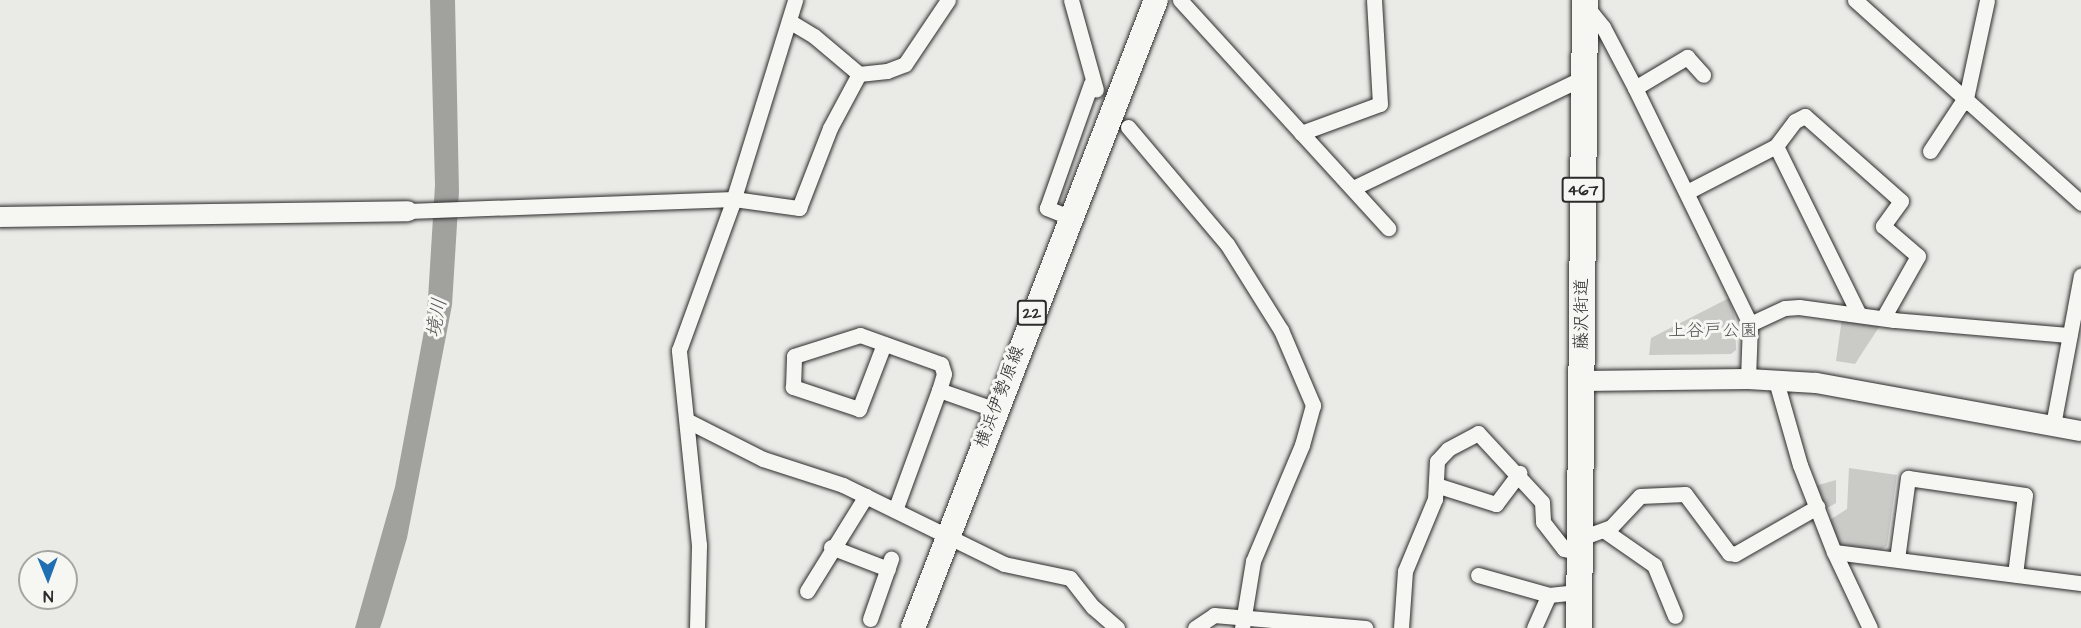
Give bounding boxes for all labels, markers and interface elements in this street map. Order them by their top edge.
road number: 467 [1560,177,1606,203]
street label: 藤沢街道 [1571,278,1593,350]
water label: 境川 [422,296,452,340]
road number: 22 [1016,300,1048,326]
park label: 上谷戸公園 [1668,320,1758,342]
street label: 横浜伊勢原線 [971,343,1029,451]
north arrow [18,550,78,610]
text: N [43,585,53,607]

